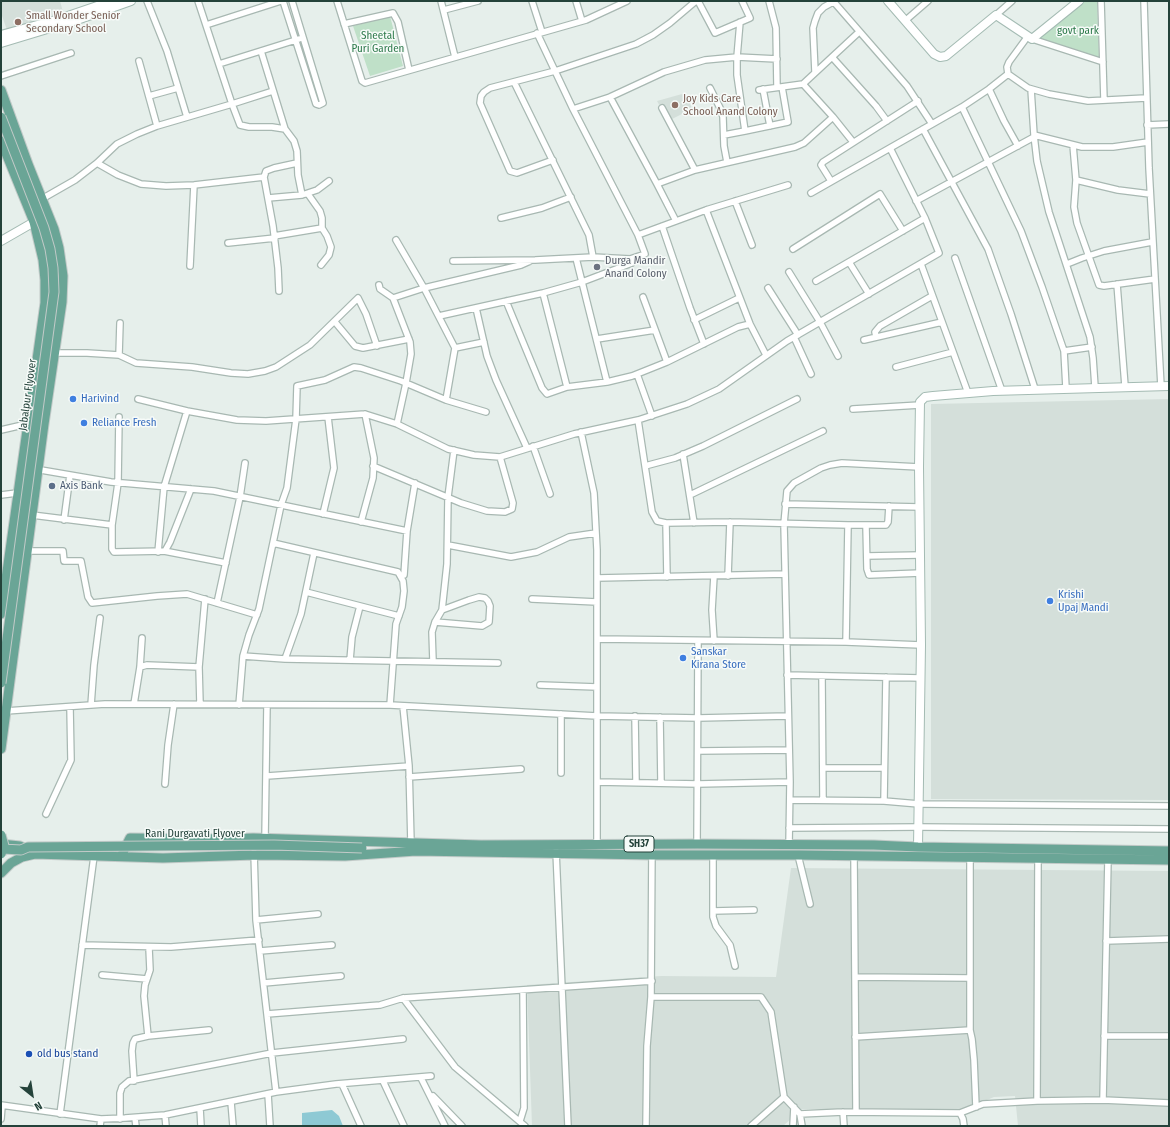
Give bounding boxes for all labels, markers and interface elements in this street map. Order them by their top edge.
place label: Small Wonder Senior Secondary School [26,9,120,35]
marker: Small Wonder Senior Secondary School [13,17,23,27]
park label: govt park [1057,24,1099,38]
park label: Sheetal Puri Garden [352,29,404,55]
place label: Joy Kids Care School Anand Colony [683,92,778,118]
marker: Joy Kids Care School Anand Colony [670,100,680,110]
place label: Durga Mandir Anand Colony [605,254,667,280]
marker: Durga Mandir Anand Colony [592,262,602,272]
street label: Jabalpur Flyover [16,358,40,432]
place label: Harivind [81,392,119,406]
marker: Harivind [68,394,78,404]
place label: Reliance Fresh [92,416,157,430]
marker: Reliance Fresh [79,418,89,428]
place label: Axis Bank [60,479,103,493]
marker: Axis Bank [47,481,57,491]
place label: Krishi Upaj Mandi [1058,588,1109,614]
marker: Krishi Upaj Mandi [1045,596,1055,606]
place label: Sanskar Kirana Store [691,645,746,671]
marker: Sanskar Kirana Store [678,653,688,663]
street label: Rani Durgavati Flyover [145,827,245,841]
road number: SH37 [624,836,654,852]
place label: old bus stand [37,1047,98,1061]
marker: old bus stand [24,1049,34,1059]
north arrow [12,1075,52,1115]
text: N [32,1099,44,1113]

